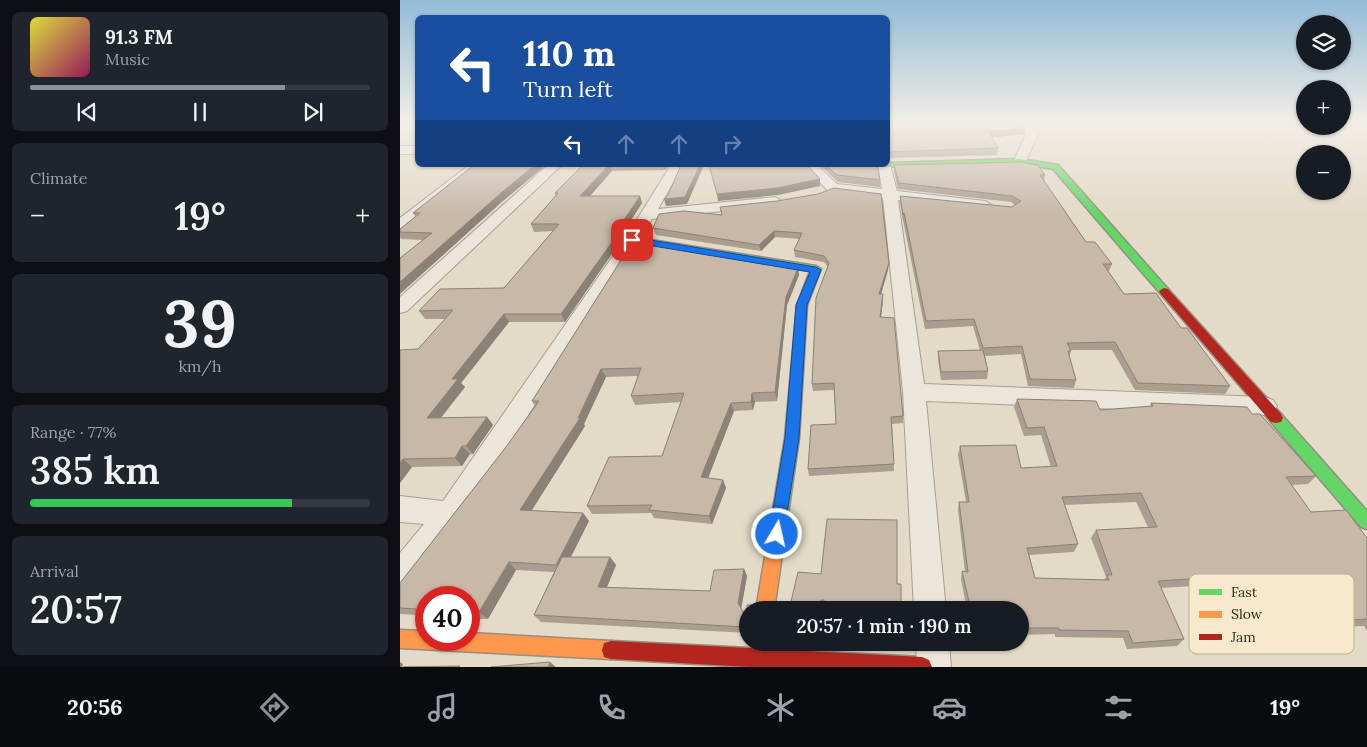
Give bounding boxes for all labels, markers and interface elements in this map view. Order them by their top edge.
map controls [1296,15,1351,200]
button: layers [1296,15,1351,70]
text: 91.3 FM [105,25,173,49]
text: 110 m [523,31,615,76]
icon: left [440,35,505,100]
text: Music [105,49,150,69]
text: Turn left [523,75,613,103]
button: + [1296,80,1351,135]
icon: previous [73,98,101,126]
icon: pause [186,98,214,126]
icon: next [299,98,327,126]
icon: left [559,130,587,158]
icon: ahead [612,130,640,158]
icon: ahead [665,130,693,158]
icon: right [718,130,746,158]
button: − [1296,145,1351,200]
text: Climate [30,168,87,188]
text: 19° [174,192,226,240]
text: − [30,198,45,234]
text: + [355,198,370,234]
pin [611,219,653,261]
icon: arrive [618,226,646,254]
text: 39 [163,282,237,365]
text: km/h [178,356,222,376]
text: Range · 77% [30,422,117,442]
text: 385 km [30,446,160,494]
position arrow [750,507,802,559]
text: Arrival [30,561,79,581]
legend [1189,574,1354,654]
text: Fast [1231,583,1258,601]
text: 20:57 [30,585,122,633]
speed limit sign: 40 [415,586,480,651]
text: Slow [1231,605,1263,623]
text: 20:57 · 1 min · 190 m [796,614,972,638]
text: Jam [1230,628,1256,646]
icon: directions [257,690,292,725]
icon: music [425,690,460,725]
icon: phone [594,690,629,725]
icon: climate [763,690,798,725]
icon: car [932,690,967,725]
icon: filters [1101,690,1136,725]
text: 20:56 [67,693,123,721]
text: 19° [1270,693,1300,721]

